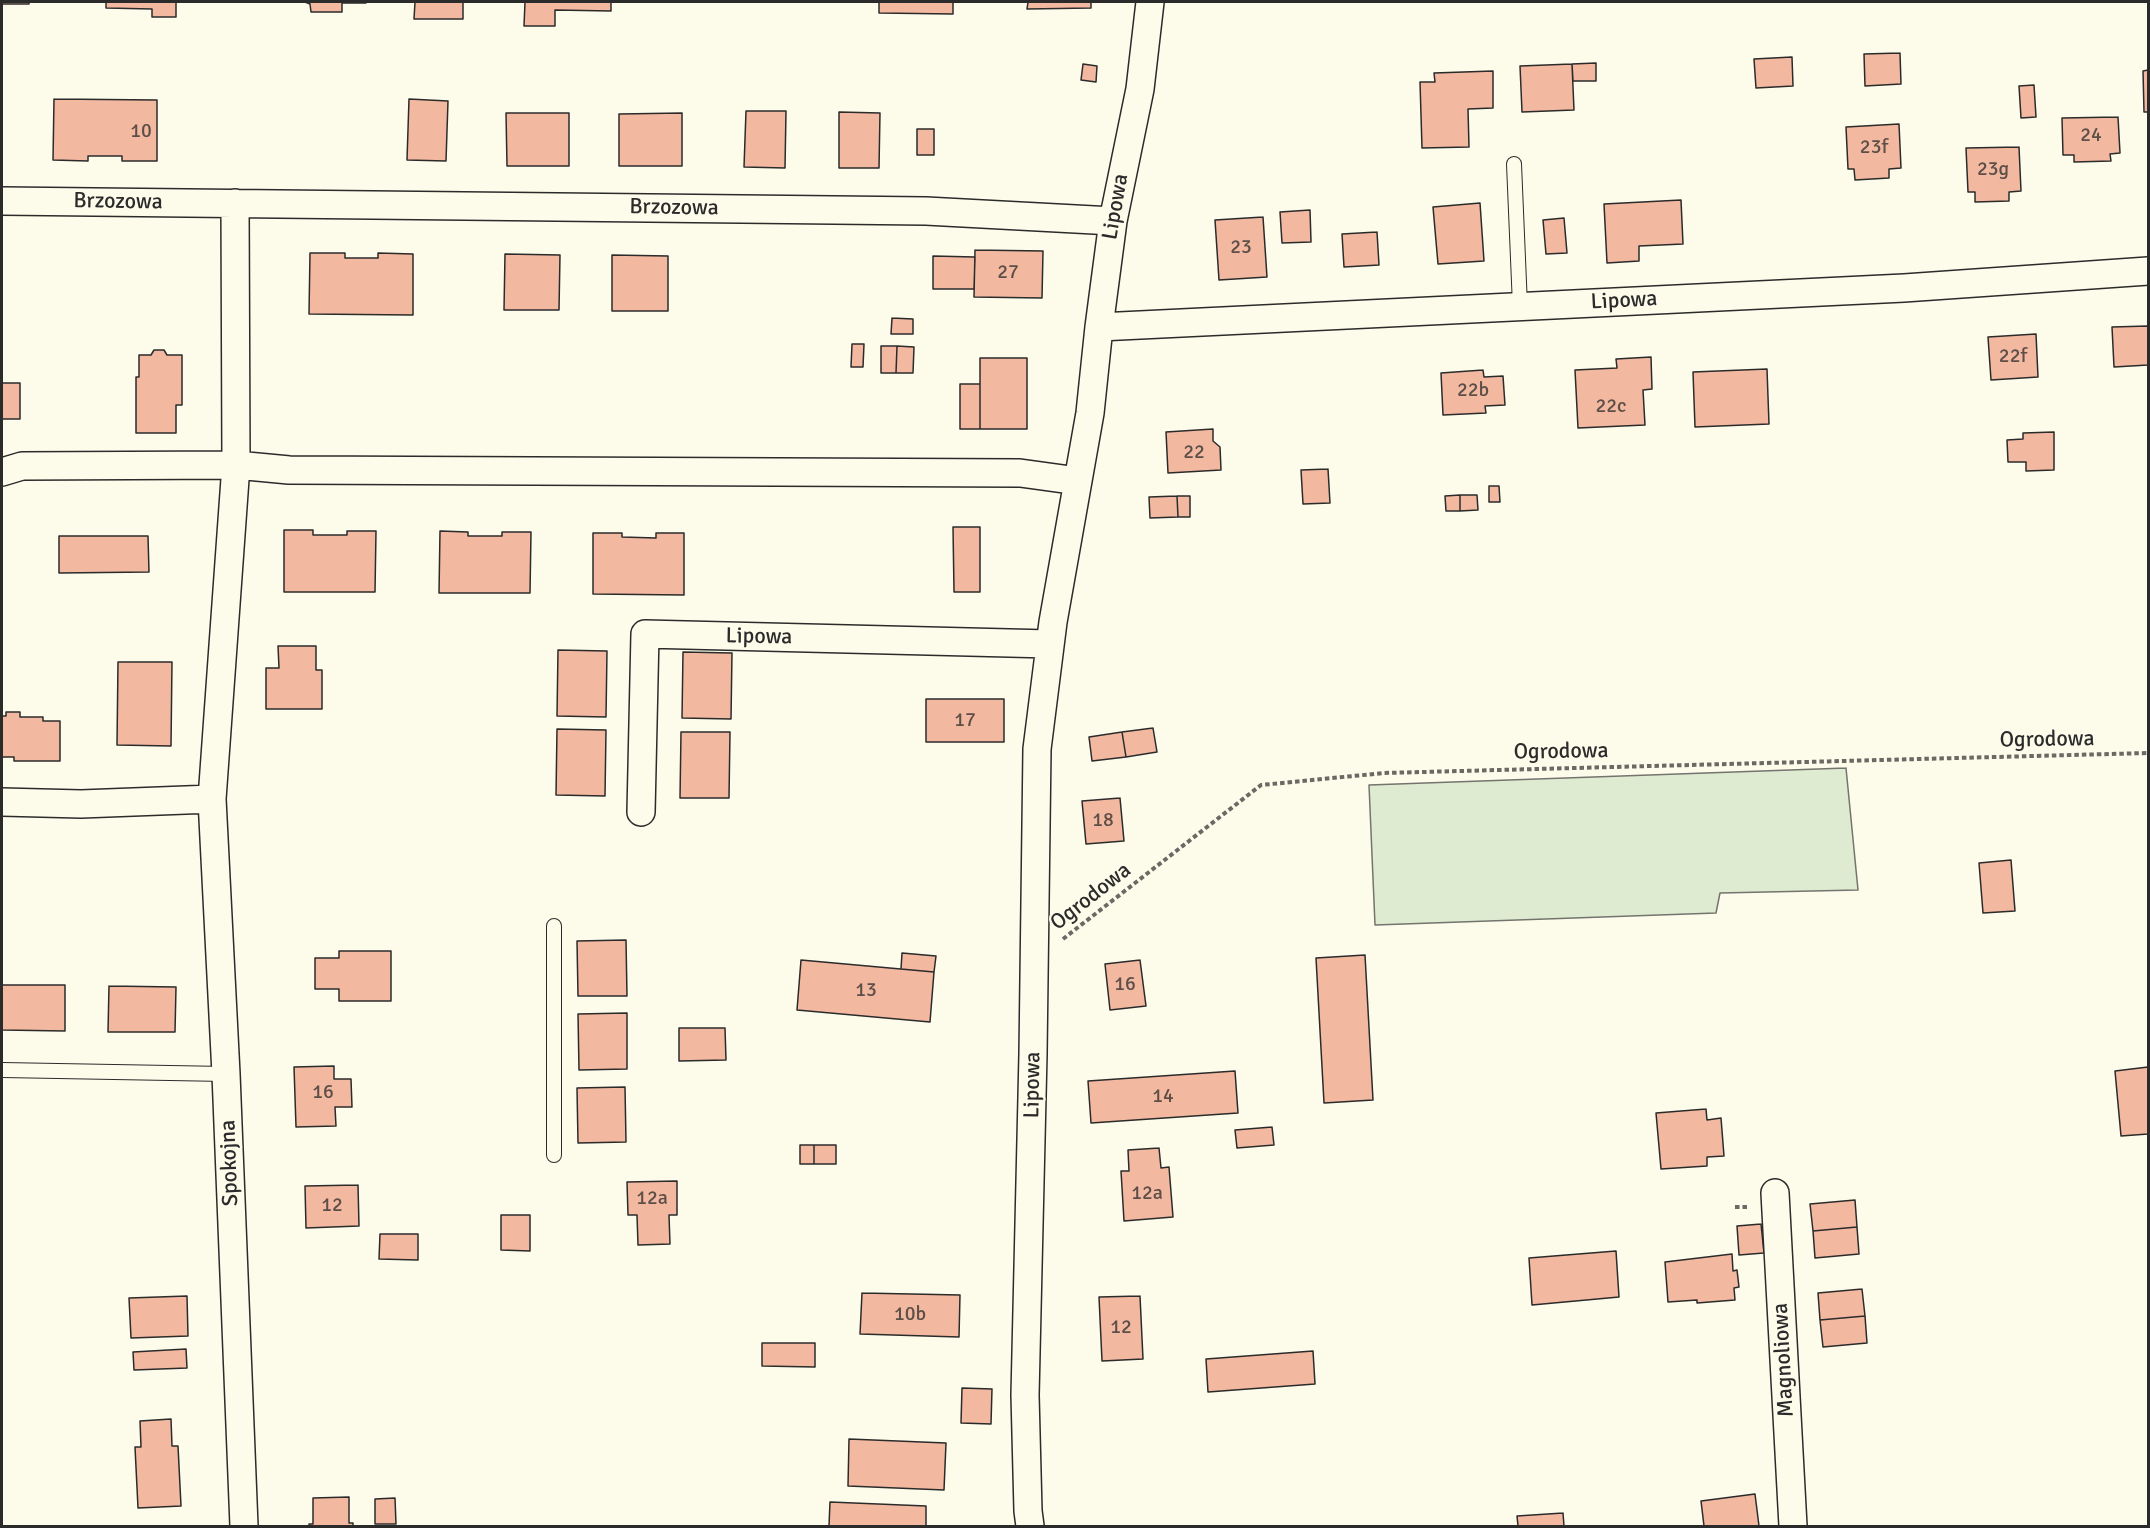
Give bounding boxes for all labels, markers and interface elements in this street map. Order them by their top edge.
house number: 10 [130,120,152,144]
house number: 24 [2080,124,2102,148]
house number: 23f [1860,136,1888,160]
house number: 23g [1977,158,2009,182]
street label: Lipowa [1097,172,1135,242]
street label: Brzozowa [73,188,163,216]
street label: Brzozowa [629,194,719,222]
house number: 23 [1230,236,1252,260]
house number: 27 [997,261,1019,285]
street label: Lipowa [1590,286,1658,316]
house number: 22f [1999,345,2027,369]
house number: 22b [1457,379,1489,403]
house number: 22c [1595,395,1627,419]
house number: 22 [1183,441,1205,465]
street label: Lipowa [725,623,793,651]
house number: 17 [954,709,976,733]
street label: Ogrodowa [1999,726,2095,754]
street label: Ogrodowa [1513,738,1609,766]
house number: 18 [1092,809,1114,833]
street label: Ogrodowa [1045,857,1137,937]
house number: 16 [1114,973,1136,997]
house number: 13 [855,979,877,1003]
street label: Lipowa [1019,1051,1047,1119]
house number: 16 [312,1081,334,1105]
house number: 14 [1152,1085,1174,1109]
street label: Spokojna [215,1119,245,1207]
house number: 12a [1131,1182,1163,1206]
house number: 12a [636,1187,668,1211]
house number: 12 [321,1194,343,1218]
street label: Magnoliowa [1768,1302,1800,1418]
house number: 10b [894,1303,926,1327]
house number: 12 [1110,1316,1132,1340]

